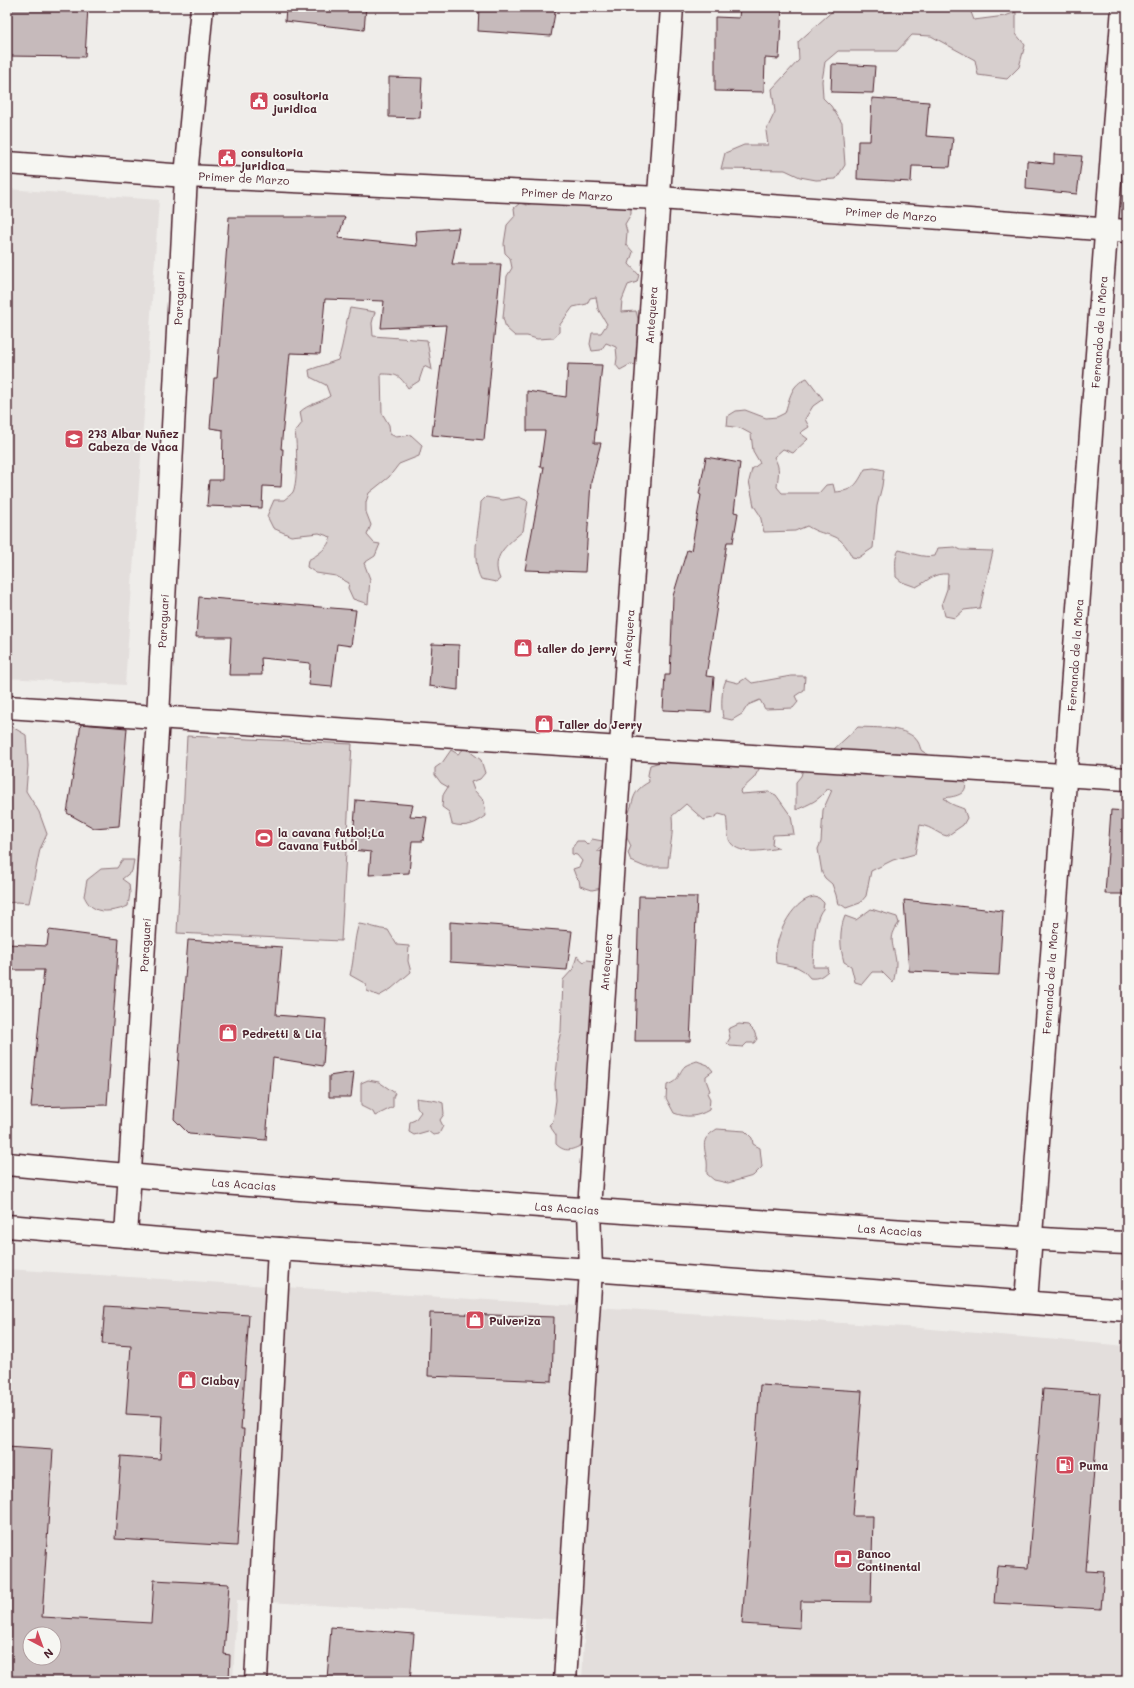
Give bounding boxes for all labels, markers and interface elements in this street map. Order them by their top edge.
place label: cosultoria juridica [272,88,329,116]
public building icon: cosultoria juridica [248,90,270,112]
place label: consultoria juridica [240,145,303,173]
public building icon: consultoria juridica [216,147,238,169]
street label: Primer de Marzo [198,168,290,188]
street label: Primer de Marzo [521,184,613,204]
street label: Primer de Marzo [845,203,938,225]
street label: Paraguarí [170,271,188,325]
street label: Fernando de la Mora [1088,275,1110,389]
street label: Antequera [642,286,661,344]
place label: 273 Albar Nuñez Cabeza de Vaca [88,426,179,454]
school or university icon: 273 Albar Nuñez Cabeza de Vaca [63,428,85,450]
street label: Paraguarí [154,594,172,648]
street label: Fernando de la Mora [1064,598,1086,712]
street label: Antequera [619,609,638,667]
shop icon: taller do jerry [512,637,534,659]
place label: taller do jerry [537,641,617,656]
shop icon: Taller do Jerry [533,713,555,735]
place label: Taller do Jerry [558,717,642,732]
place label: la cavana futbol;La Cavana Futbol [278,825,385,853]
sports icon: la cavana futbol;La Cavana Futbol [253,827,275,849]
street label: Paraguarí [136,918,154,972]
street label: Fernando de la Mora [1039,921,1061,1035]
street label: Antequera [597,933,616,991]
shop icon: Pedretti & Lia [217,1022,239,1044]
place label: Pedretti & Lia [242,1026,322,1041]
street label: Las Acacias [211,1174,277,1194]
street label: Las Acacias [534,1198,600,1218]
street label: Las Acacias [857,1220,923,1240]
shop icon: Pulveriza [464,1309,486,1331]
place label: Pulveriza [489,1313,541,1328]
shop icon: Ciabay [176,1369,198,1391]
place label: Ciabay [201,1373,239,1388]
fuel station icon: Puma [1054,1454,1076,1476]
place label: Puma [1079,1458,1109,1473]
place label: Banco Continental [857,1546,921,1574]
bank icon: Banco Continental [832,1548,854,1570]
north arrow [22,1626,62,1666]
text: N [41,1646,57,1662]

